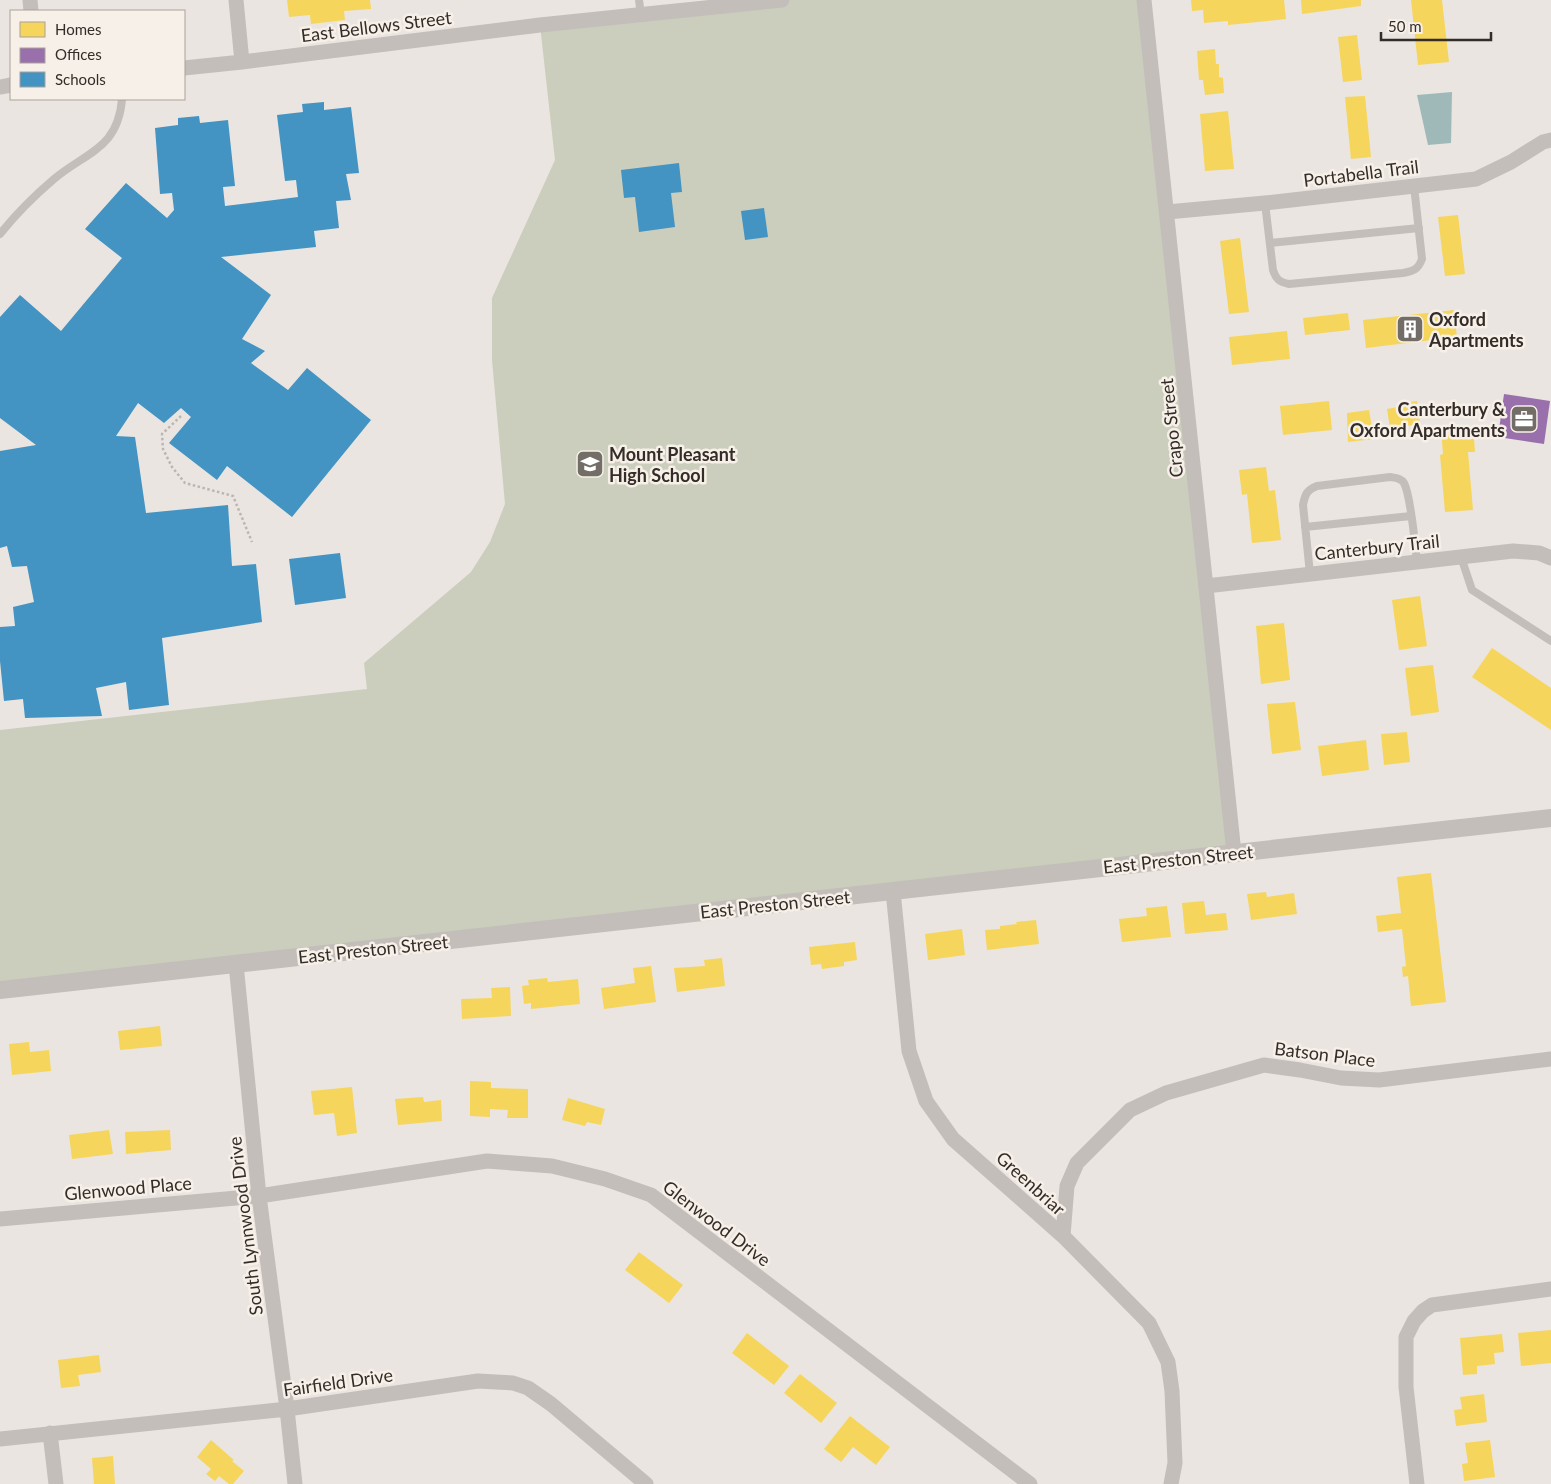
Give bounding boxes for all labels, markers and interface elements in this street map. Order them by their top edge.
street label: East Bellows Street [299,6,453,46]
legend [10,10,185,100]
scale bar [1381,10,1491,42]
text: 50 m [1388,17,1422,35]
text: Homes [55,20,101,38]
text: Offices [55,45,102,63]
text: Schools [55,70,106,88]
street label: Portabella Trail [1302,155,1420,191]
place label: Oxford Apartments [1428,308,1524,351]
building icon: Oxford Apartments [1395,314,1425,344]
street label: Crapo Street [1155,377,1187,479]
place label: Canterbury & Oxford Apartments [1350,398,1505,441]
office icon: Canterbury & Oxford Apartments [1509,404,1539,434]
place label: Mount Pleasant High School [609,443,736,486]
school or university icon: Mount Pleasant High School [575,449,605,479]
street label: Canterbury Trail [1313,530,1441,564]
street label: East Preston Street [1102,840,1255,878]
street label: East Preston Street [699,885,852,923]
street label: East Preston Street [297,930,450,968]
street label: Batson Place [1273,1037,1377,1071]
street label: South Lynnwood Drive [223,1135,267,1317]
street label: Greenbriar [992,1146,1070,1220]
street label: Glenwood Place [63,1171,193,1205]
street label: Glenwood Drive [659,1175,775,1271]
street label: Fairfield Drive [282,1363,394,1401]

